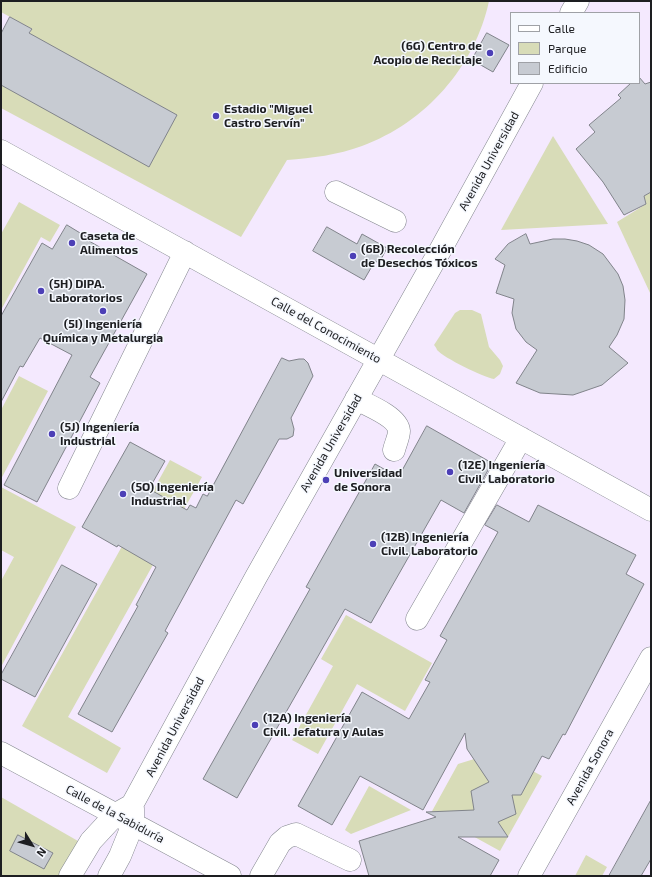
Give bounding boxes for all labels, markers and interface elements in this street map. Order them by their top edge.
legend [510,12,640,84]
text: Calle [548,21,575,35]
place label: (6G) Centro de Acopio de Reciclaje [373,39,482,67]
text: Parque [548,41,586,55]
marker: (6G) Centro de Acopio de Reciclaje [485,48,495,58]
text: Edificio [548,61,588,75]
place label: Estadio "Miguel Castro Servín" [224,102,313,130]
street label: Avenida Universidad [456,109,522,213]
marker: Estadio "Miguel Castro Servín" [211,111,221,121]
place label: Caseta de Alimentos [80,229,138,257]
marker: Caseta de Alimentos [67,238,77,248]
place label: (6B) Recolección de Desechos Tóxicos [361,242,478,270]
marker: (6B) Recolección de Desechos Tóxicos [348,251,358,261]
place label: (5H) DIPA. Laboratorios [49,277,122,305]
marker: (5H) DIPA. Laboratorios [36,286,46,296]
street label: Calle del Conocimiento [268,294,384,366]
marker: (5I) Ingeniería Química y Metalurgia [98,306,108,316]
place label: (5I) Ingeniería Química y Metalurgia [43,317,163,345]
street label: Avenida Universidad [297,391,365,495]
place label: (5J) Ingeniería Industrial [60,420,139,448]
marker: (5J) Ingeniería Industrial [47,429,57,439]
place label: (12E) Ingeniería Civil. Laboratorio [458,458,555,486]
place label: Universidad de Sonora [334,466,402,494]
marker: (12E) Ingeniería Civil. Laboratorio [445,467,455,477]
marker: Universidad de Sonora [321,475,331,485]
place label: (5O) Ingeniería Industrial [131,480,214,508]
marker: (5O) Ingeniería Industrial [118,489,128,499]
place label: (12B) Ingeniería Civil. Laboratorio [381,530,478,558]
marker: (12B) Ingeniería Civil. Laboratorio [368,539,378,549]
street label: Avenida Universidad [143,675,207,779]
place label: (12A) Ingeniería Civil. Jefatura y Aulas [263,711,384,739]
marker: (12A) Ingeniería Civil. Jefatura y Aulas [250,720,260,730]
street label: Avenida Sonora [563,726,617,808]
street label: Calle de la Sabiduría [63,782,167,846]
north arrow [12,825,52,865]
text: N [34,845,50,860]

